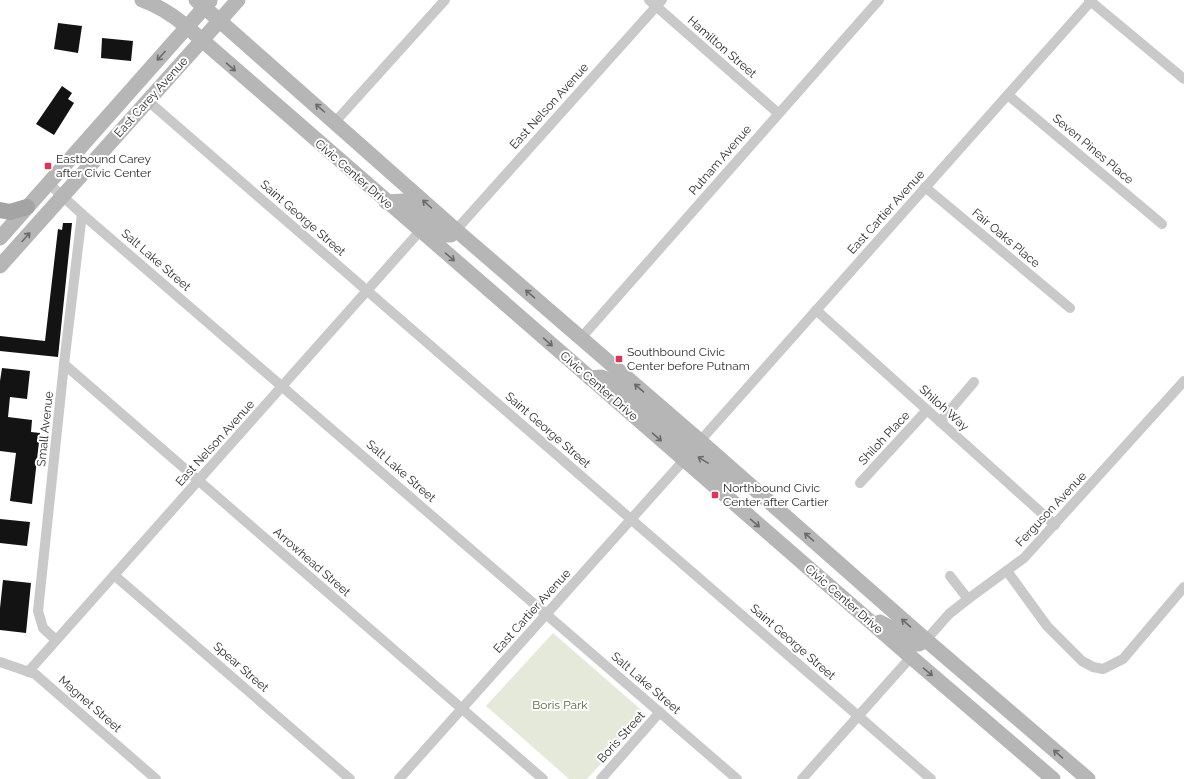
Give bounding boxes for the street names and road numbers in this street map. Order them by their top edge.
street label: Hamilton Street [685,13,759,81]
street label: East Carey Avenue [111,54,191,140]
street label: East Nelson Avenue [507,60,591,152]
street label: Seven Pines Place [1050,111,1136,187]
street label: Putnam Avenue [686,122,754,198]
street label: Civic Center Drive [312,136,396,212]
street label: East Cartier Avenue [845,167,927,257]
street label: Saint George Street [258,177,348,259]
street label: Fair Oaks Place [969,206,1043,270]
street label: Salt Lake Street [119,226,193,294]
street label: Civic Center Drive [557,348,641,424]
street label: Shiloh Way [916,382,972,434]
street label: Saint George Street [503,389,593,471]
street label: Small Avenue [34,391,56,467]
street label: East Nelson Avenue [173,397,257,489]
street label: Shiloh Place [856,408,912,468]
street label: Salt Lake Street [364,437,438,505]
street label: Ferguson Avenue [1013,469,1089,549]
street label: Arrowhead Street [271,525,353,599]
street label: Civic Center Drive [802,561,886,637]
street label: East Cartier Avenue [491,566,573,656]
street label: Saint George Street [748,601,838,683]
street label: Spear Street [211,639,271,695]
street label: Salt Lake Street [609,649,683,717]
street label: Magnet Street [56,673,124,735]
street label: Boris Street [594,709,648,765]

